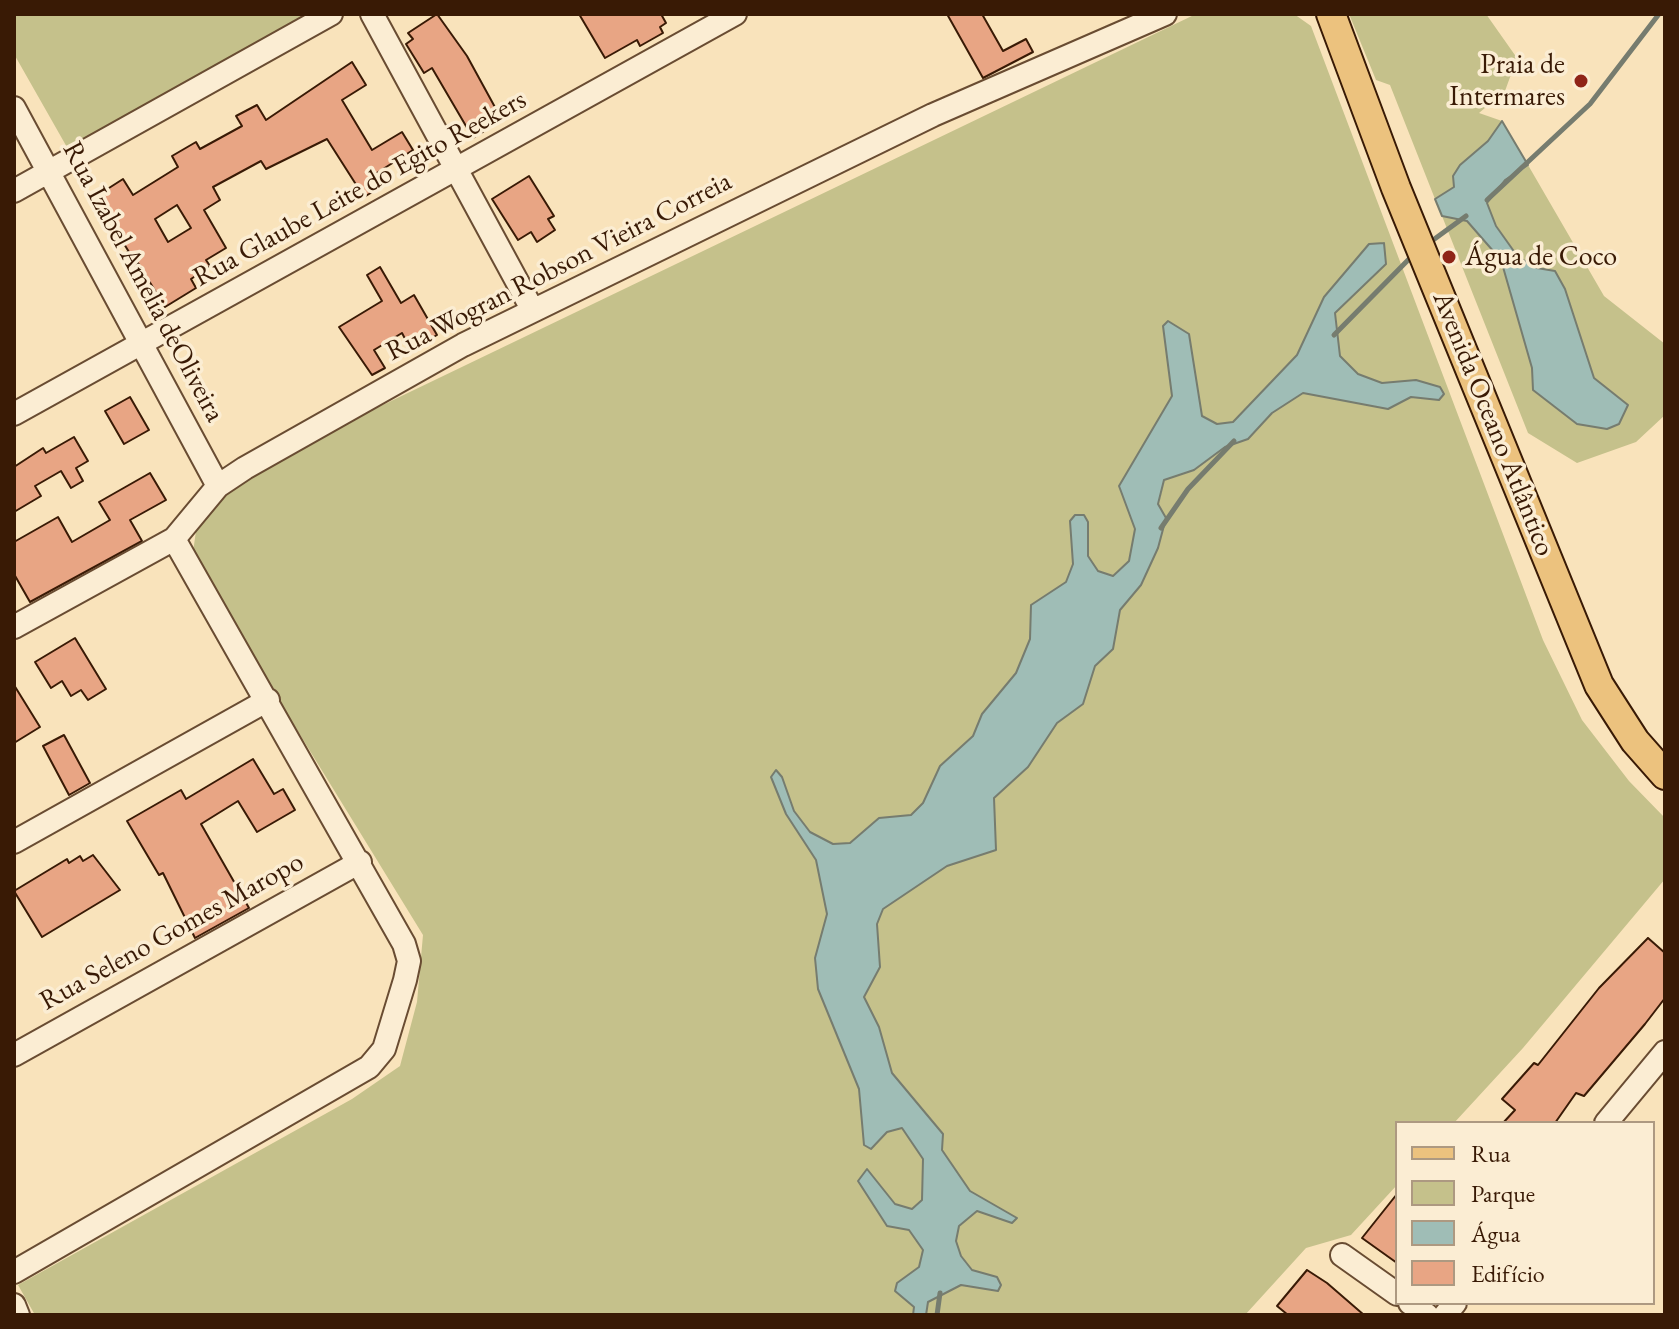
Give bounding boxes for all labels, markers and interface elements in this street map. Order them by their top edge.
place label: Praia de Intermares [1449,48,1565,114]
marker: Praia de Intermares [1572,72,1590,90]
street label: Rua Glaube Leite do Egito Reekers [188,83,532,295]
street label: Rua Izabel Amelia deOliveira [55,136,231,428]
street label: Rua Wogran Robson Vieira Correia [381,165,737,369]
place label: Água de Coco [1465,240,1617,274]
marker: Água de Coco [1440,248,1458,266]
street label: Avenida Oceano Atlântico [1425,287,1561,561]
street label: Rua Seleno Gomes Maropo [34,845,310,1019]
legend [1395,1121,1655,1305]
text: Rua [1471,1138,1510,1169]
text: Parque [1471,1178,1535,1209]
text: Água [1471,1218,1520,1249]
text: Edifício [1471,1258,1545,1289]

